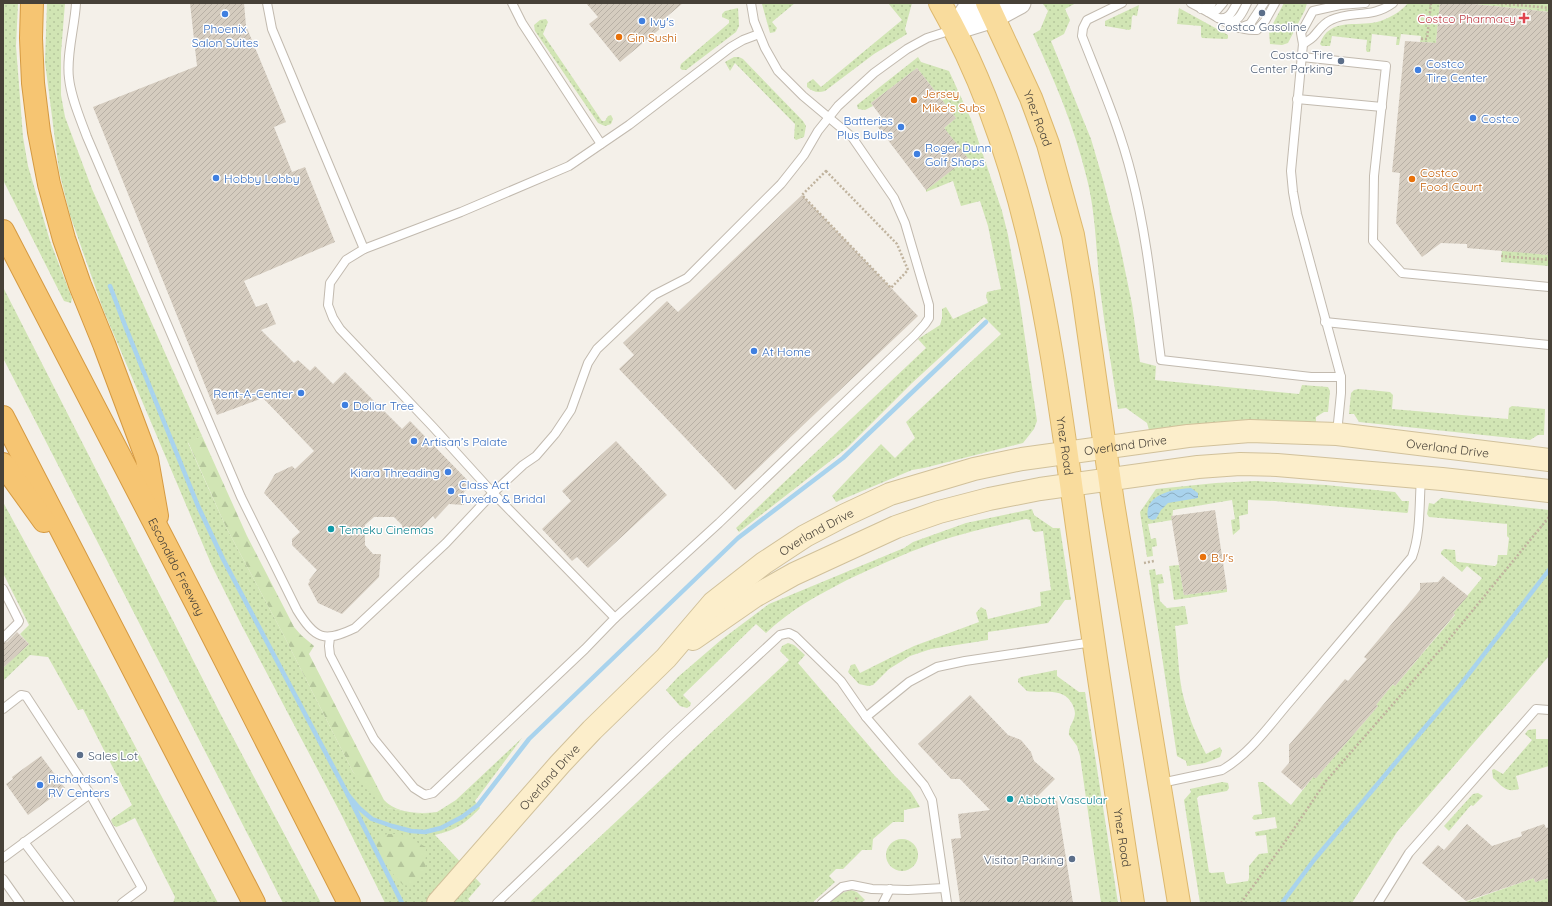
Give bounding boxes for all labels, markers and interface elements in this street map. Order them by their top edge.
marker: Costco Gasoline [1257,8,1267,18]
marker: Phoenix Salon Suites [220,9,230,19]
place label: Costco Pharmacy [1417,11,1516,26]
marker: Costco Pharmacy [1519,13,1529,23]
place label: Ivy's [650,14,674,29]
marker: Ivy's [637,16,647,26]
place label: Costco Gasoline [1217,19,1307,34]
place label: Phoenix Salon Suites [192,21,259,50]
place label: Gin Sushi [627,30,677,45]
marker: Gin Sushi [614,32,624,42]
place label: Costco Tire Center Parking [1250,47,1333,76]
marker: Costco Tire Center Parking [1336,56,1346,66]
place label: Costco Tire Center [1426,56,1488,85]
marker: Costco Tire Center [1413,65,1423,75]
place label: Jersey Mike's Subs [922,86,985,115]
street label: Ynez Road [1021,87,1056,148]
marker: Jersey Mike's Subs [909,95,919,105]
place label: Costco [1481,111,1519,126]
place label: Batteries Plus Bulbs [837,113,893,142]
marker: Costco [1468,113,1478,123]
marker: Batteries Plus Bulbs [896,122,906,132]
place label: Roger Dunn Golf Shops [925,140,991,169]
marker: Roger Dunn Golf Shops [912,149,922,159]
place label: Costco Food Court [1420,165,1482,194]
place label: Hobby Lobby [224,171,300,186]
marker: Hobby Lobby [211,173,221,183]
marker: Costco Food Court [1407,174,1417,184]
place label: At Home [762,344,811,359]
marker: At Home [749,346,759,356]
place label: Rent-A-Center [213,386,293,401]
marker: Rent-A-Center [296,388,306,398]
place label: Dollar Tree [353,398,414,413]
marker: Dollar Tree [340,400,350,410]
street label: Ynez Road [1054,415,1077,476]
street label: Overland Drive [1083,431,1168,458]
place label: Artisan’s Palate [422,434,508,449]
street label: Overland Drive [1405,435,1490,460]
marker: Artisan’s Palate [409,436,419,446]
place label: Kiara Threading [350,465,440,480]
marker: Kiara Threading [443,467,453,477]
place label: Class Act Tuxedo & Bridal [459,477,546,506]
marker: Class Act Tuxedo & Bridal [446,486,456,496]
street label: Overland Drive [776,505,856,559]
street label: Escondido Freeway [145,515,209,618]
place label: Temeku Cinemas [339,522,434,537]
marker: Temeku Cinemas [326,524,336,534]
place label: BJ's [1211,550,1234,565]
marker: BJ's [1198,552,1208,562]
street label: Overland Drive [516,741,583,813]
place label: Sales Lot [88,748,138,763]
marker: Sales Lot [75,750,85,760]
place label: Richardson's RV Centers [48,771,119,800]
marker: Richardson's RV Centers [35,780,45,790]
place label: Abbott Vascular [1018,792,1108,807]
marker: Abbott Vascular [1005,794,1015,804]
street label: Ynez Road [1111,807,1135,868]
place label: Visitor Parking [984,852,1064,867]
marker: Visitor Parking [1067,854,1077,864]

